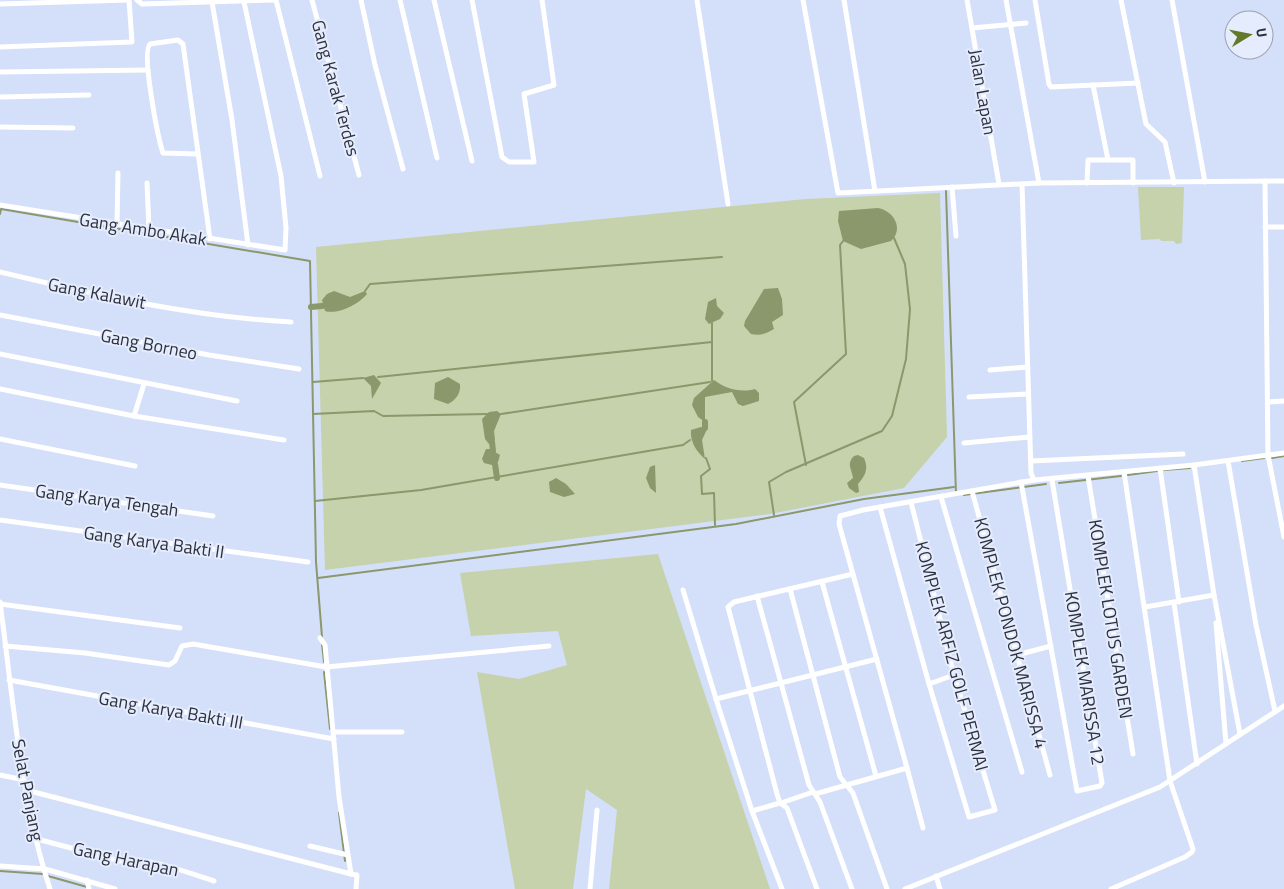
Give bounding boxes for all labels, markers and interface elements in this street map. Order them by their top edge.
north arrow [1224,10,1274,60]
street label: Gang Karak Terdes [305,17,367,159]
text: U [1251,26,1273,39]
street label: Jalan Lapan [962,47,1004,137]
street label: Gang Ambo Akak [77,206,209,252]
street label: Gang Kalawit [46,270,149,316]
street label: Gang Borneo [98,321,200,367]
street label: Gang Karya Tengah [34,477,180,523]
street label: KOMPLEK PONDOK MARISSA 4 [967,514,1055,752]
street label: KOMPLEK LOTUS GARDEN [1082,517,1140,721]
street label: Gang Karya Bakti II [82,519,226,565]
street label: KOMPLEK ARFIZ GOLF PERMAI [908,538,996,774]
street label: KOMPLEK MARISSA 12 [1058,589,1112,767]
street label: Gang Karya Bakti III [97,684,245,736]
street label: Selat Panjang [5,737,51,843]
street label: Gang Harapan [71,835,181,883]

